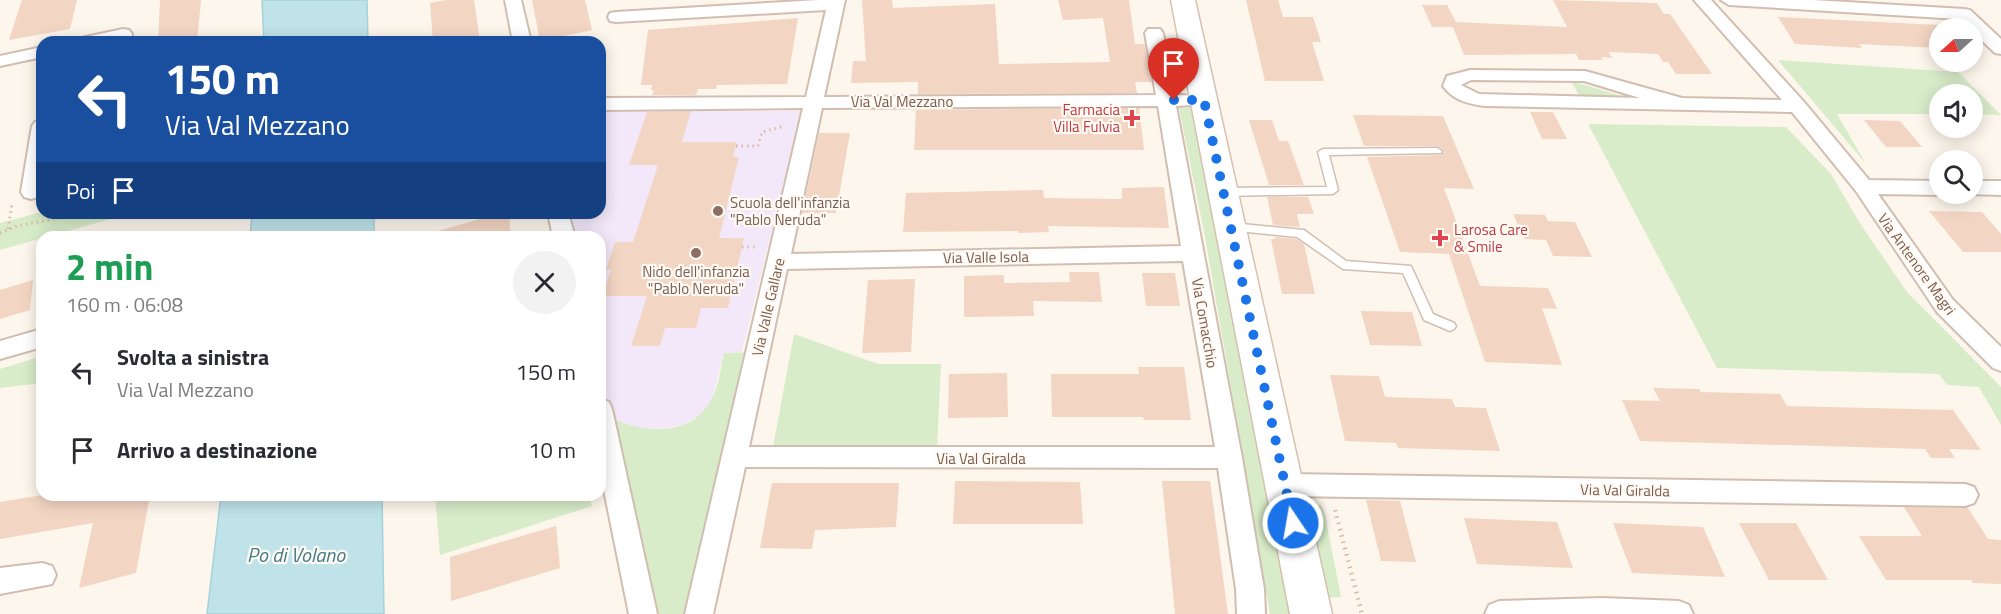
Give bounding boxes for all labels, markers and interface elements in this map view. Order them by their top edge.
north arrow [1929,18,1983,72]
map controls [1929,18,1983,204]
pin [1148,38,1199,100]
text: 150 m [165,46,280,110]
icon: arrive [1157,47,1190,80]
icon: left [66,60,144,138]
button: sound [1929,84,1983,138]
street label: Via Val Mezzano [851,90,953,113]
place label: Farmacia Villa Fulvia [1053,98,1120,138]
text: Via Val Mezzano [165,104,350,145]
marker: Farmacia Villa Fulvia [1125,111,1139,125]
button: search [1929,150,1983,204]
text: Poi [66,174,95,208]
icon: arrive [107,174,140,207]
place label: Scuola dell'infanzia "Pablo Neruda" [730,191,850,231]
marker: Scuola dell'infanzia "Pablo Neruda" [711,204,725,218]
street label: Via Antenore Magri [1872,208,1962,320]
place label: Larosa Care & Smile [1454,218,1528,258]
marker: Larosa Care & Smile [1431,229,1449,247]
text: 2 min [66,239,153,294]
street label: Via Valle Isola [943,245,1030,269]
marker: Nido dell'infanzia "Pablo Neruda" [689,246,703,260]
button: close [513,251,576,314]
street label: Via Valle Gallare [746,256,790,358]
place label: Nido dell'infanzia "Pablo Neruda" [642,260,750,300]
street label: Via Comacchio [1186,276,1224,370]
text: 160 m · 06:08 [66,289,183,320]
text: Svolta a sinistra [117,340,269,374]
text: 150 m [516,355,576,389]
icon: left [66,356,99,389]
text: Via Val Mezzano [117,374,254,405]
text: Arrivo a destinazione [117,433,317,467]
text: 10 m [528,433,576,467]
icon: arrive [66,434,99,467]
street label: Via Val Giralda [936,447,1026,470]
street label: Via Val Giralda [1580,478,1670,502]
position arrow [1261,491,1325,555]
water label: Po di Volano [247,539,346,570]

